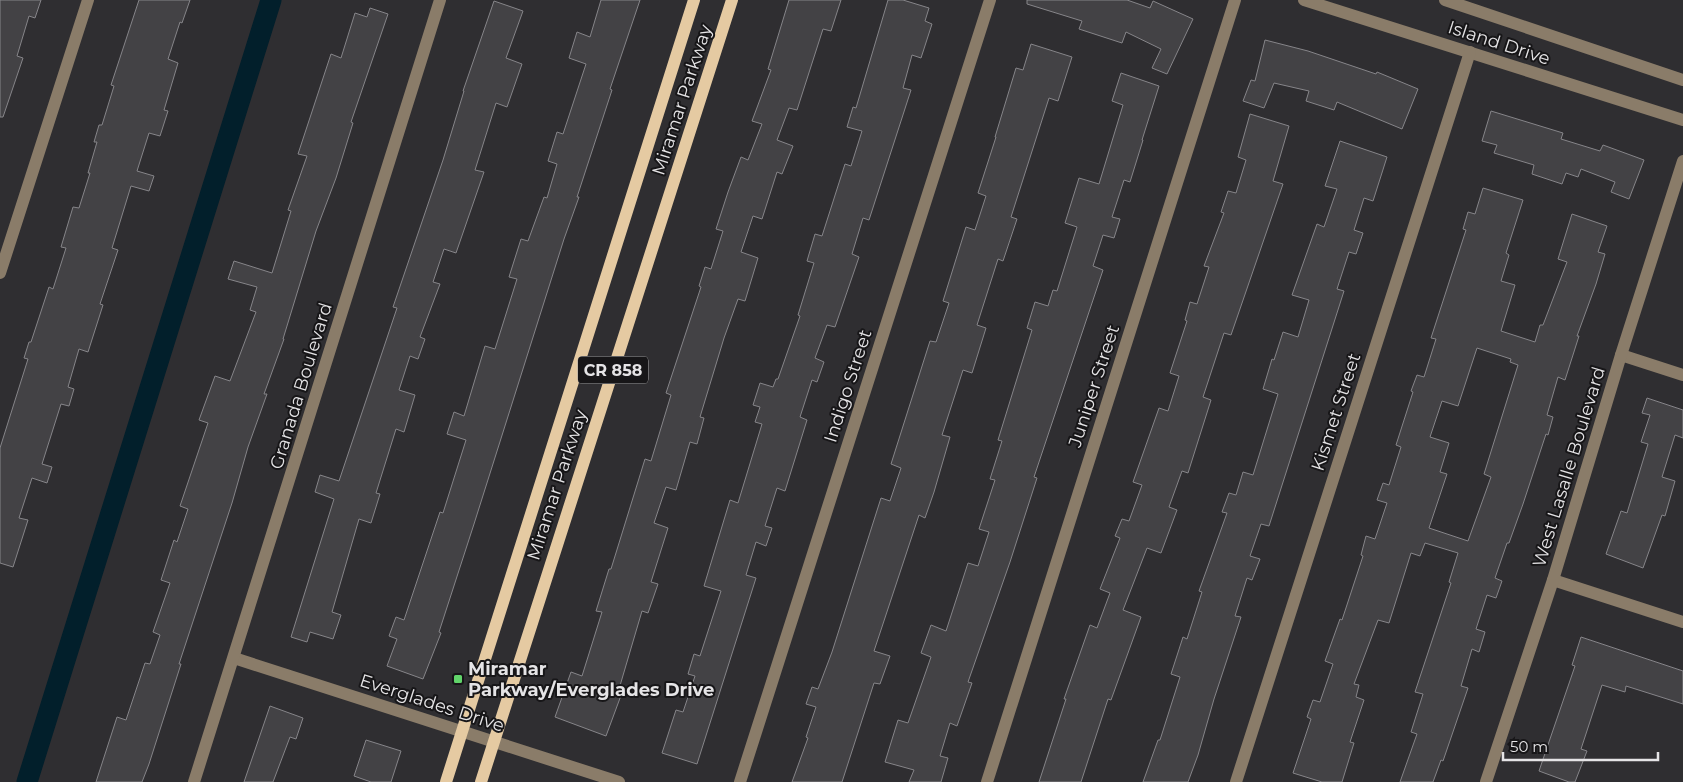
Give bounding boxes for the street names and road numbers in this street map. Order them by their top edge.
street label: Island Drive [1445,16,1553,70]
street label: Miramar Parkway [647,22,717,178]
street label: Granada Boulevard [265,300,337,472]
street label: Juniper Street [1064,322,1124,451]
street label: Indigo Street [819,327,877,445]
street label: Kismet Street [1307,350,1365,474]
road number: CR 858 [578,356,648,384]
street label: West Lasalle Boulevard [1528,364,1610,570]
street label: Miramar Parkway [522,407,592,563]
street label: Everglades Drive [357,669,507,737]

